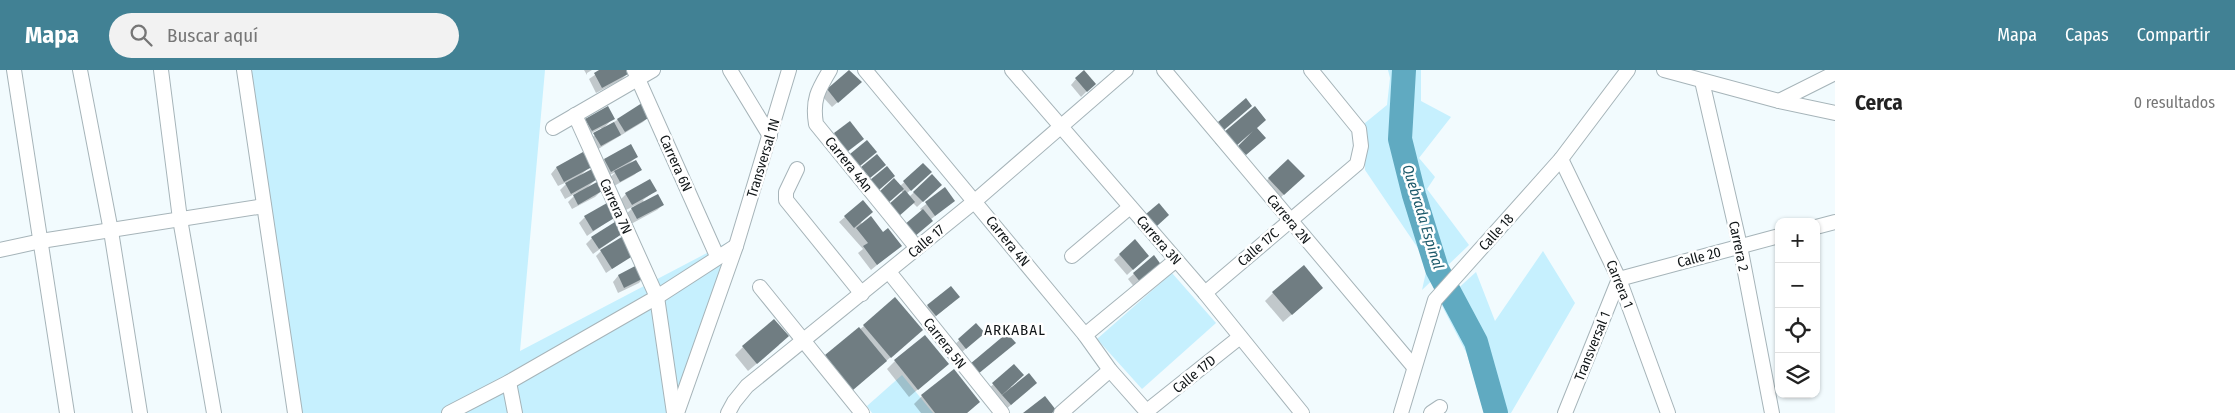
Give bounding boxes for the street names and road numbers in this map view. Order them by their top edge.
street label: Transversal 1N [743,117,784,200]
street label: Carrera 6N [656,132,696,194]
street label: Carrera 4An [821,133,876,195]
street label: Carrera 7N [596,176,635,237]
street label: Carrera 2N [1263,191,1314,248]
street label: Calle 18 [1475,210,1517,254]
street label: Carrera 3N [1133,212,1185,268]
street label: Carrera 4N [982,213,1033,270]
street label: Carrera 2 [1725,219,1752,273]
street label: Calle 17 [905,221,948,262]
street label: Calle 17C [1234,225,1283,270]
street label: Calle 20 [1675,243,1723,271]
street label: Carrera 1 [1602,258,1637,311]
street label: Transversal 1 [1571,309,1614,383]
street label: Carrera 5N [920,315,970,372]
street label: Calle 17D [1169,352,1219,397]

